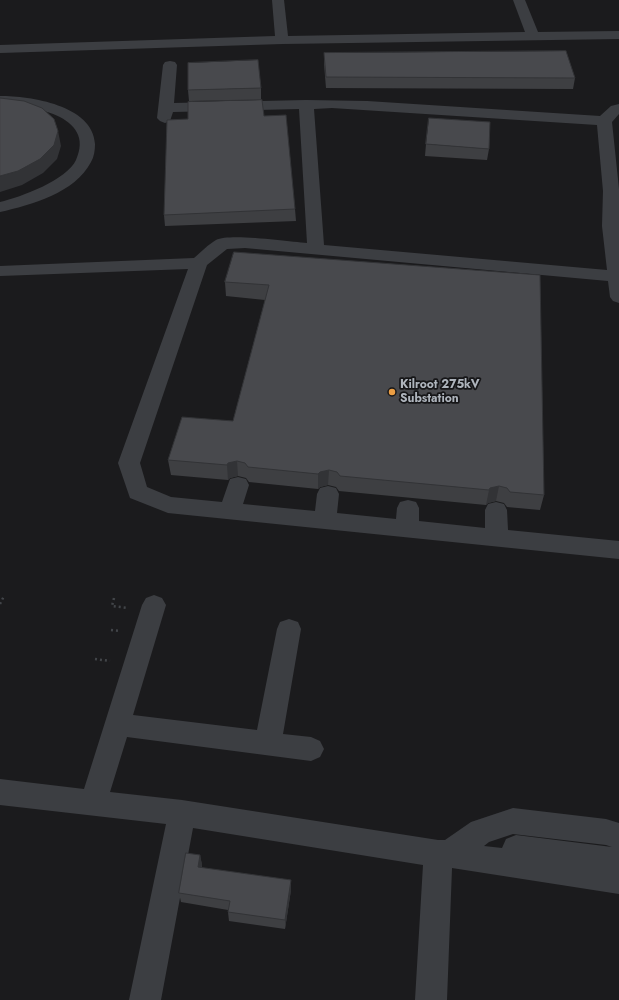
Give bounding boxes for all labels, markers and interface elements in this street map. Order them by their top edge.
place label: Kilroot 275kV Substation [400,378,480,406]
marker: Kilroot 275kV Substation [387,387,397,397]

